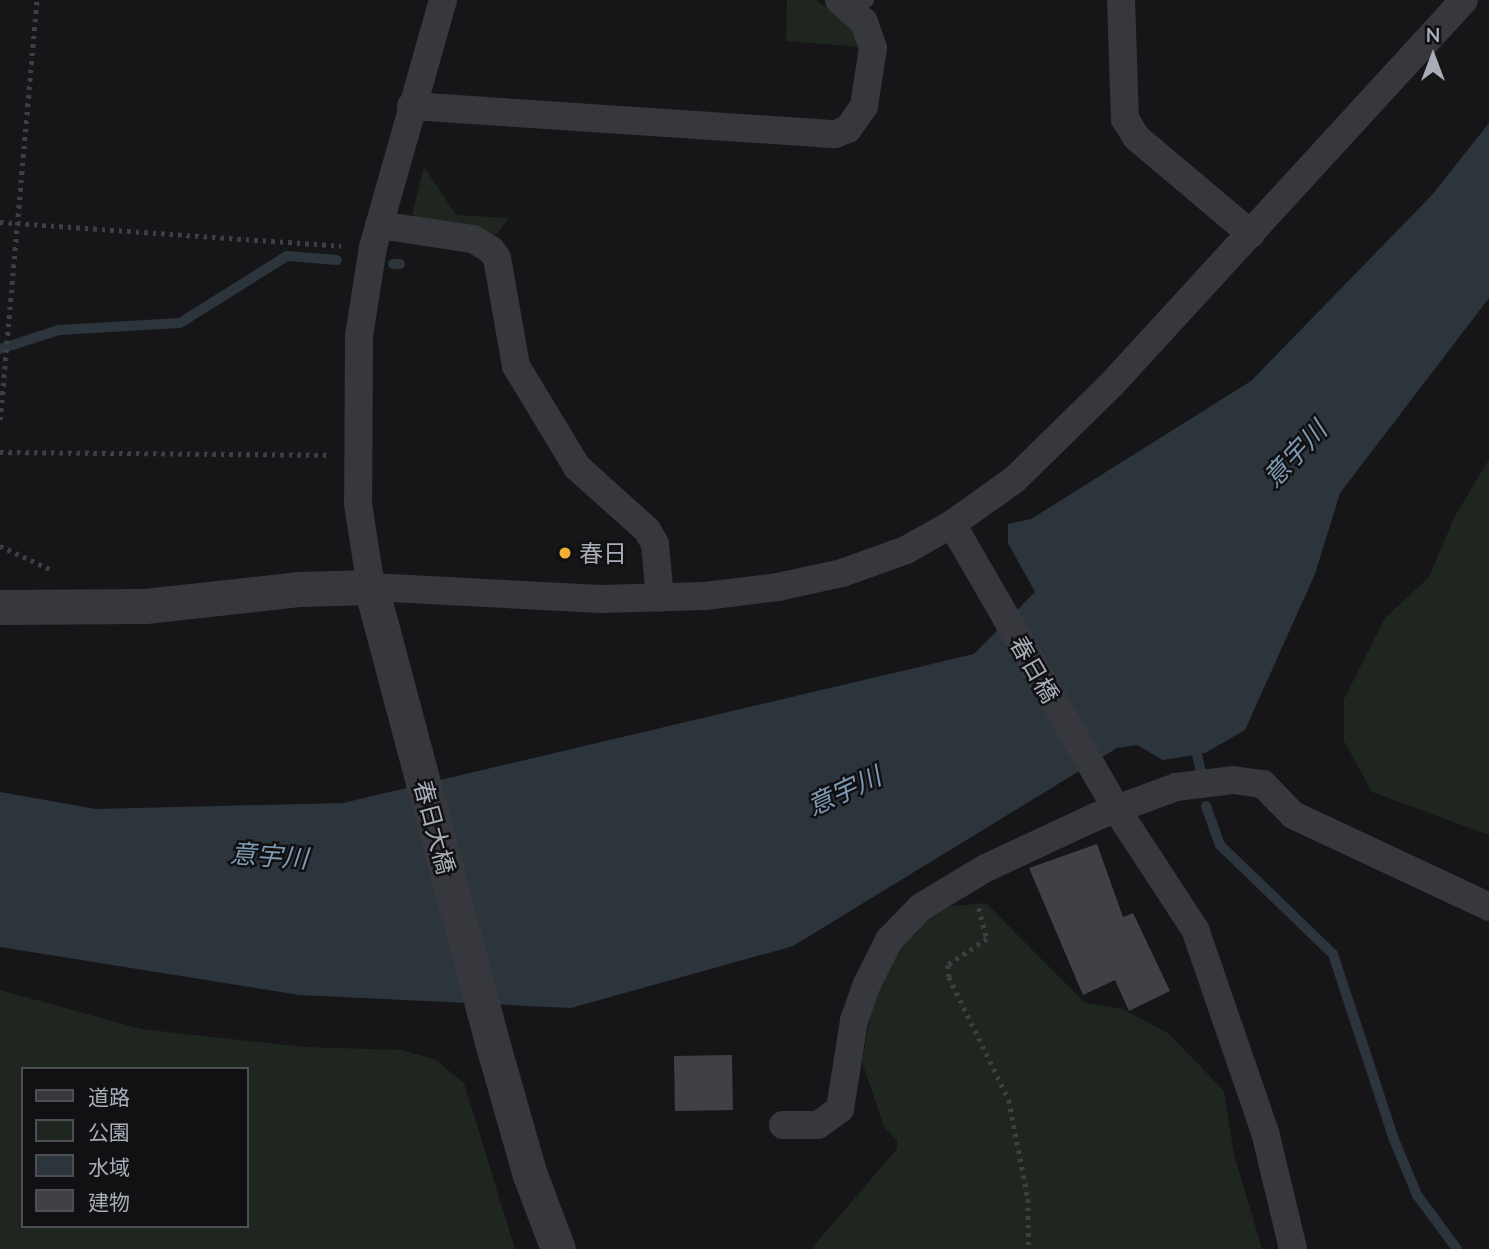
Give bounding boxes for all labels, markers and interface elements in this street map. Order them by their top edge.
north arrow [1398,21,1468,91]
text: N [1426,23,1440,46]
water label: 意宇川 [1257,415,1333,493]
place label: 春日 [579,539,627,567]
marker: 春日 [557,545,573,561]
street label: 春日橋 [1005,631,1065,707]
water label: 意宇川 [802,760,886,822]
street label: 春日大橋 [409,777,461,877]
water label: 意宇川 [229,838,309,874]
legend [21,1067,248,1228]
text: 道路 [88,1084,130,1109]
text: 公園 [88,1119,130,1144]
text: 水域 [88,1154,130,1179]
text: 建物 [88,1189,130,1214]

